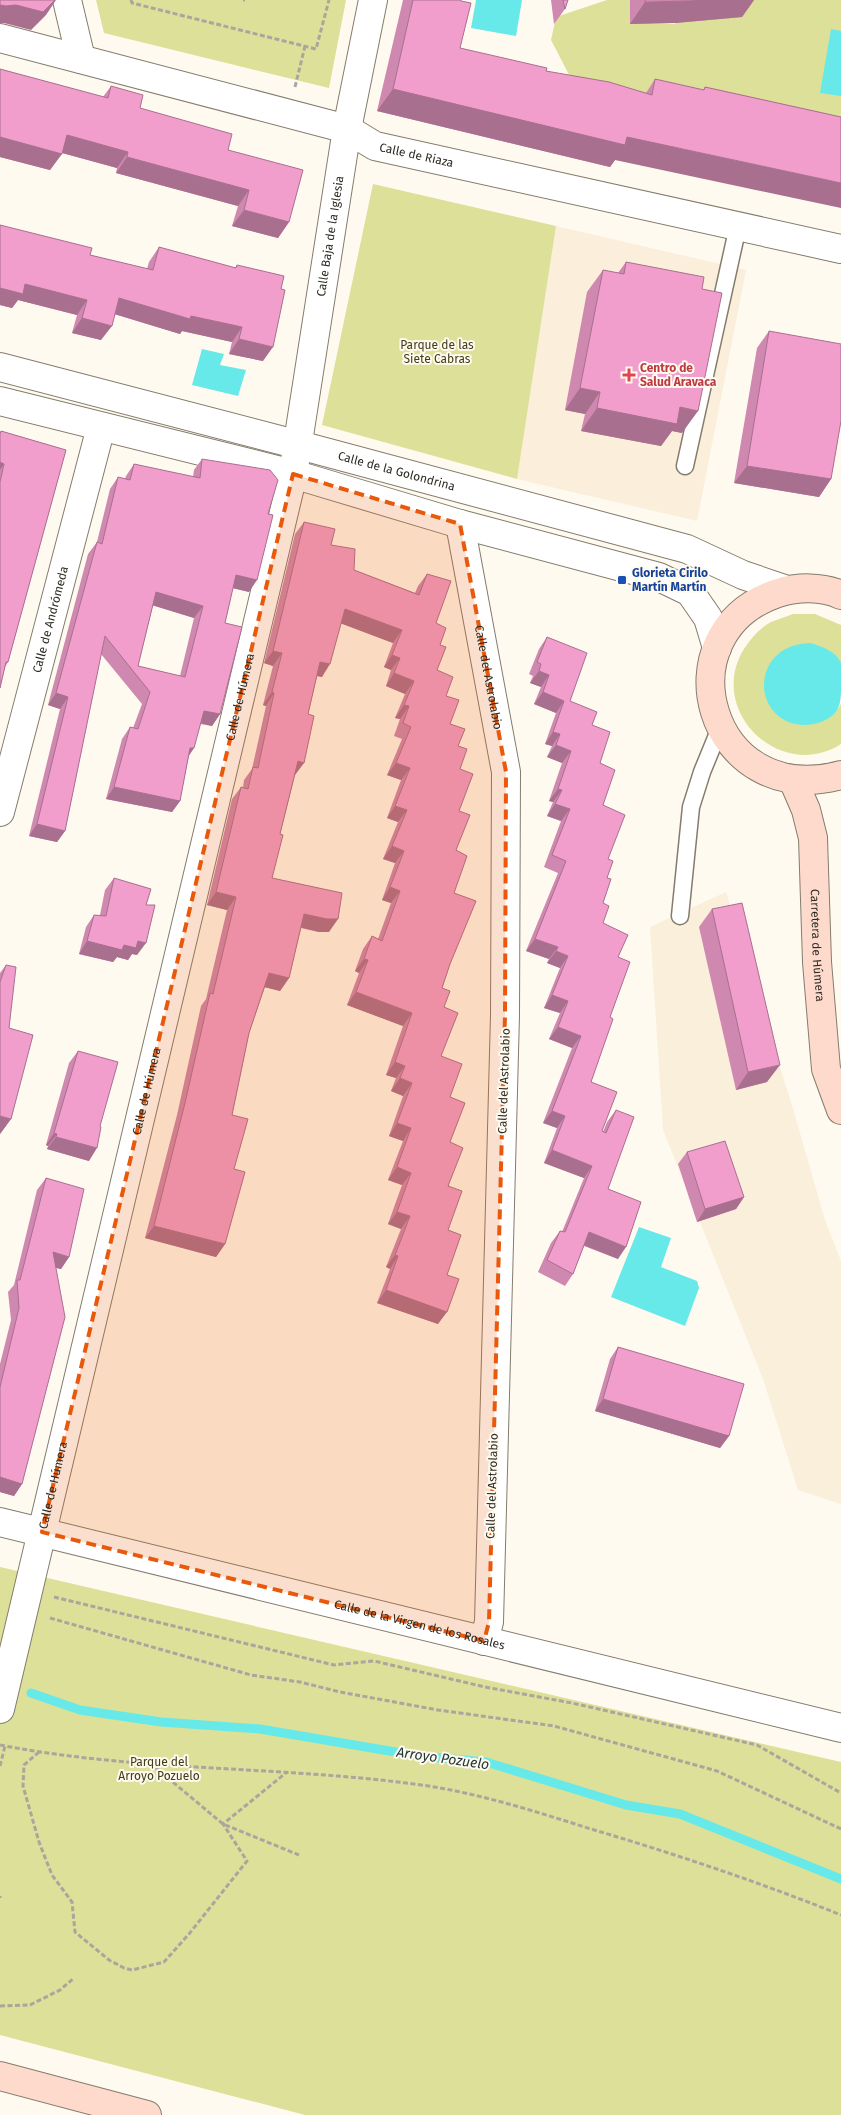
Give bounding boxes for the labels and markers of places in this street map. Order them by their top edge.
place label: Centro de Salud Aravaca [640,361,717,389]
marker: Centro de Salud Aravaca [622,368,636,382]
place label: Glorieta Cirilo Martín Martín [632,566,708,594]
marker: Glorieta Cirilo Martín Martín [616,574,628,586]

